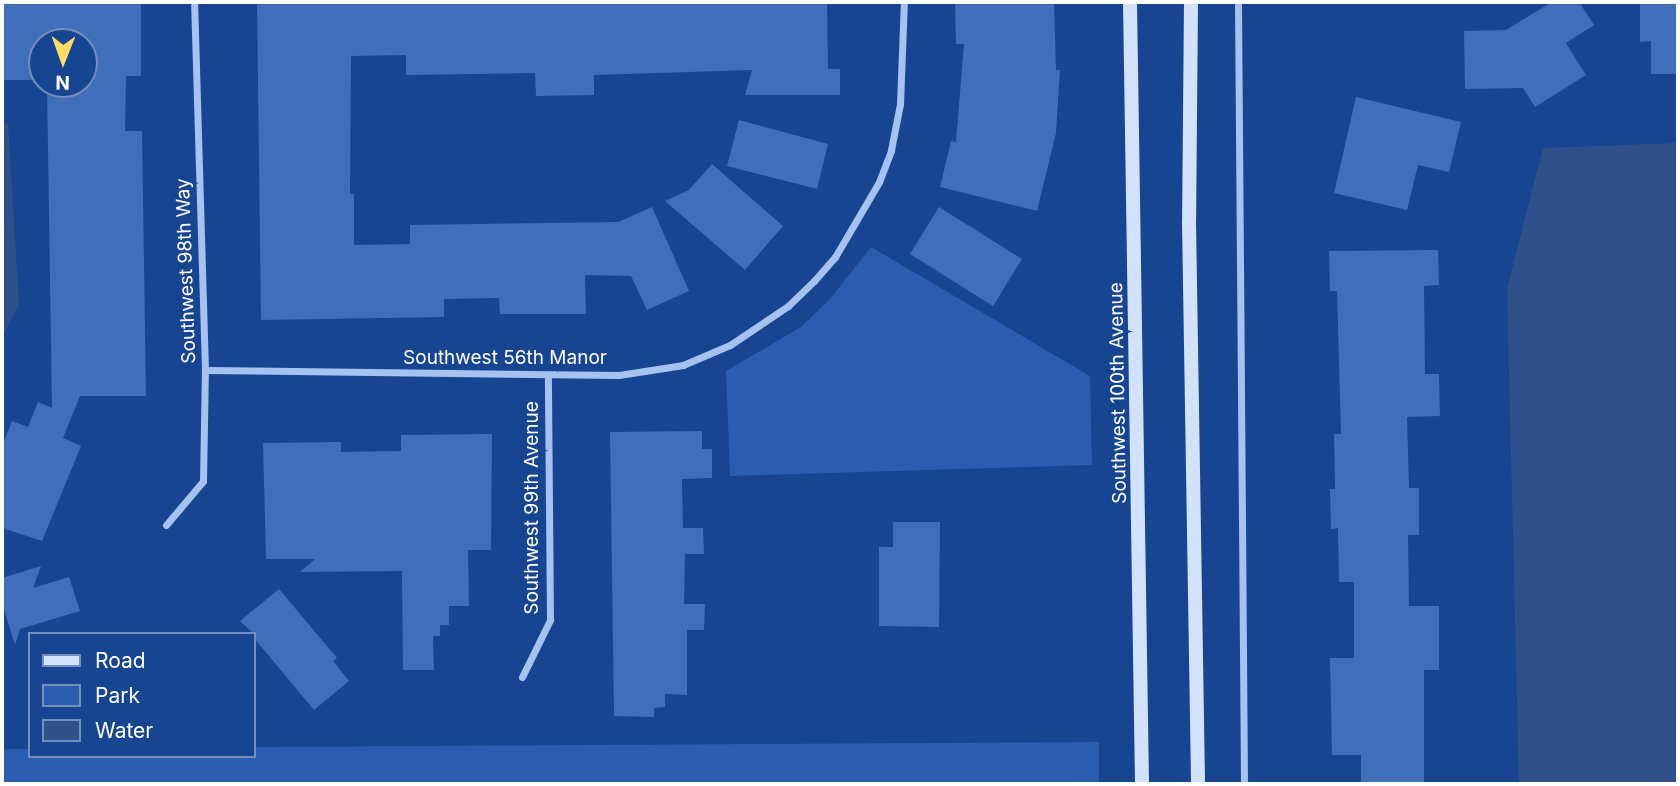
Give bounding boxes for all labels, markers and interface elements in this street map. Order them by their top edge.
north arrow [28,28,98,98]
text: N [55,71,70,94]
street label: Southwest 98th Way [171,178,201,364]
street label: Southwest 100th Avenue [1105,282,1131,504]
street label: Southwest 56th Manor [403,347,607,369]
street label: Southwest 99th Avenue [521,401,543,615]
legend [28,632,256,758]
text: Road [95,648,146,673]
text: Park [95,683,140,708]
text: Water [95,718,153,743]

